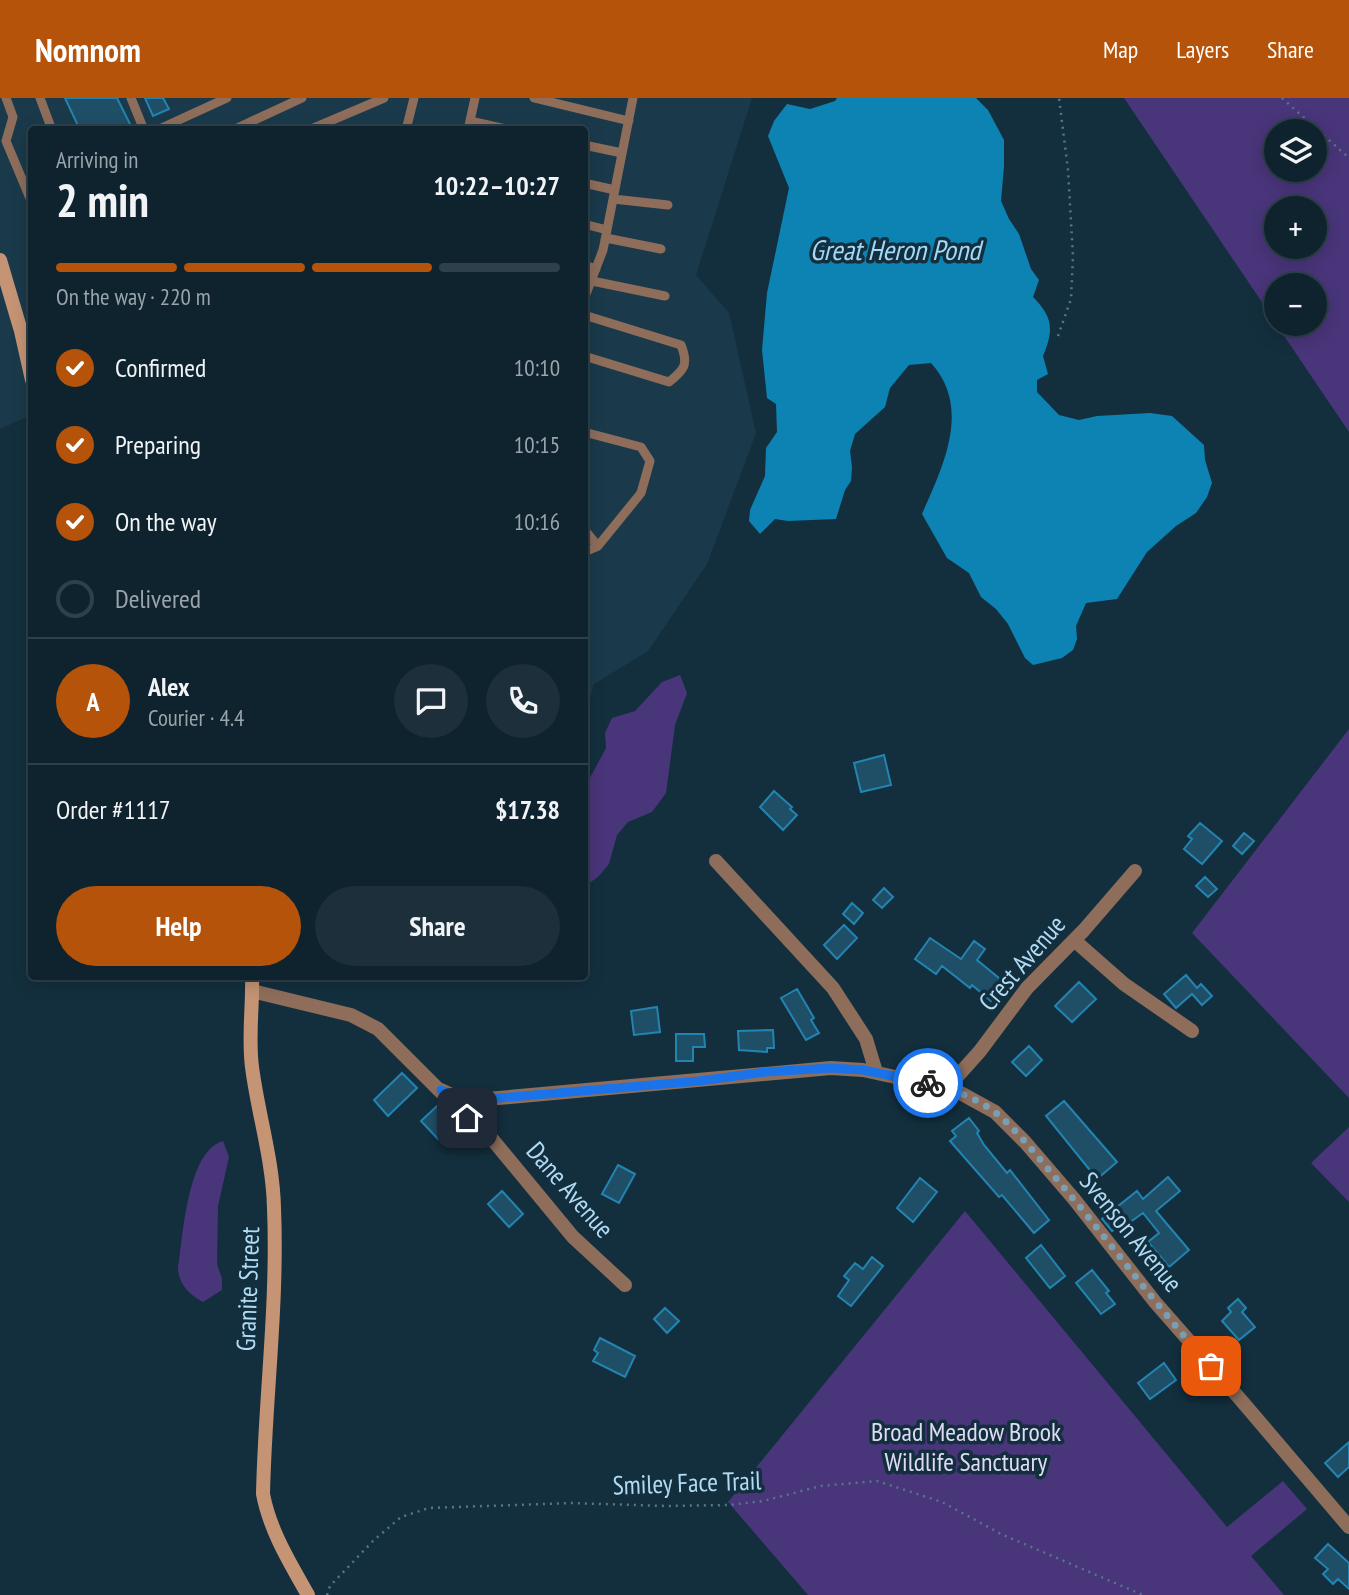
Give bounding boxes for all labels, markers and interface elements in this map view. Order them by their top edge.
text: Nomnom [35,28,141,71]
text: Map [1103,34,1138,65]
text: Layers [1176,34,1229,65]
text: Share [1267,34,1314,65]
map controls [1264,119,1327,336]
button: layers [1264,119,1327,182]
text: Arriving in [56,145,138,174]
text: 10:22–10:27 [433,169,560,202]
text: 2 min [56,170,149,230]
button: + [1264,196,1327,259]
water label: Great Heron Pond [810,231,984,268]
button: − [1264,273,1327,336]
text: On the way · 220 m [56,282,211,311]
icon: check [56,349,94,387]
text: Confirmed [115,351,206,384]
text: 10:10 [514,353,560,382]
icon: check [56,426,94,464]
text: Preparing [115,428,201,461]
text: 10:15 [514,430,560,459]
icon: check [56,503,94,541]
text: On the way [115,505,217,538]
text: 10:16 [514,507,560,536]
text: Delivered [115,582,201,615]
button: chat [394,664,468,738]
button: phone [486,664,560,738]
text: Alex [148,670,189,703]
text: A [86,685,100,718]
text: Courier · 4.4 [148,703,244,732]
text: Order #1117 [56,793,171,826]
text: $17.38 [495,793,560,826]
button: Help [56,886,301,966]
button: Share [315,886,560,966]
street label: Crest Avenue [971,908,1072,1017]
courier [893,1048,963,1118]
icon: bike [909,1064,947,1102]
pin [437,1088,497,1148]
icon: home [448,1099,486,1137]
street label: Dane Avenue [520,1135,621,1245]
street label: Svenson Avenue [1073,1165,1190,1299]
street label: Granite Street [229,1226,266,1352]
pin [1181,1336,1241,1396]
icon: bag [1192,1347,1230,1385]
park label: Broad Meadow Brook Wildlife Sanctuary [871,1415,1061,1478]
street label: Smiley Face Trail [612,1463,762,1502]

